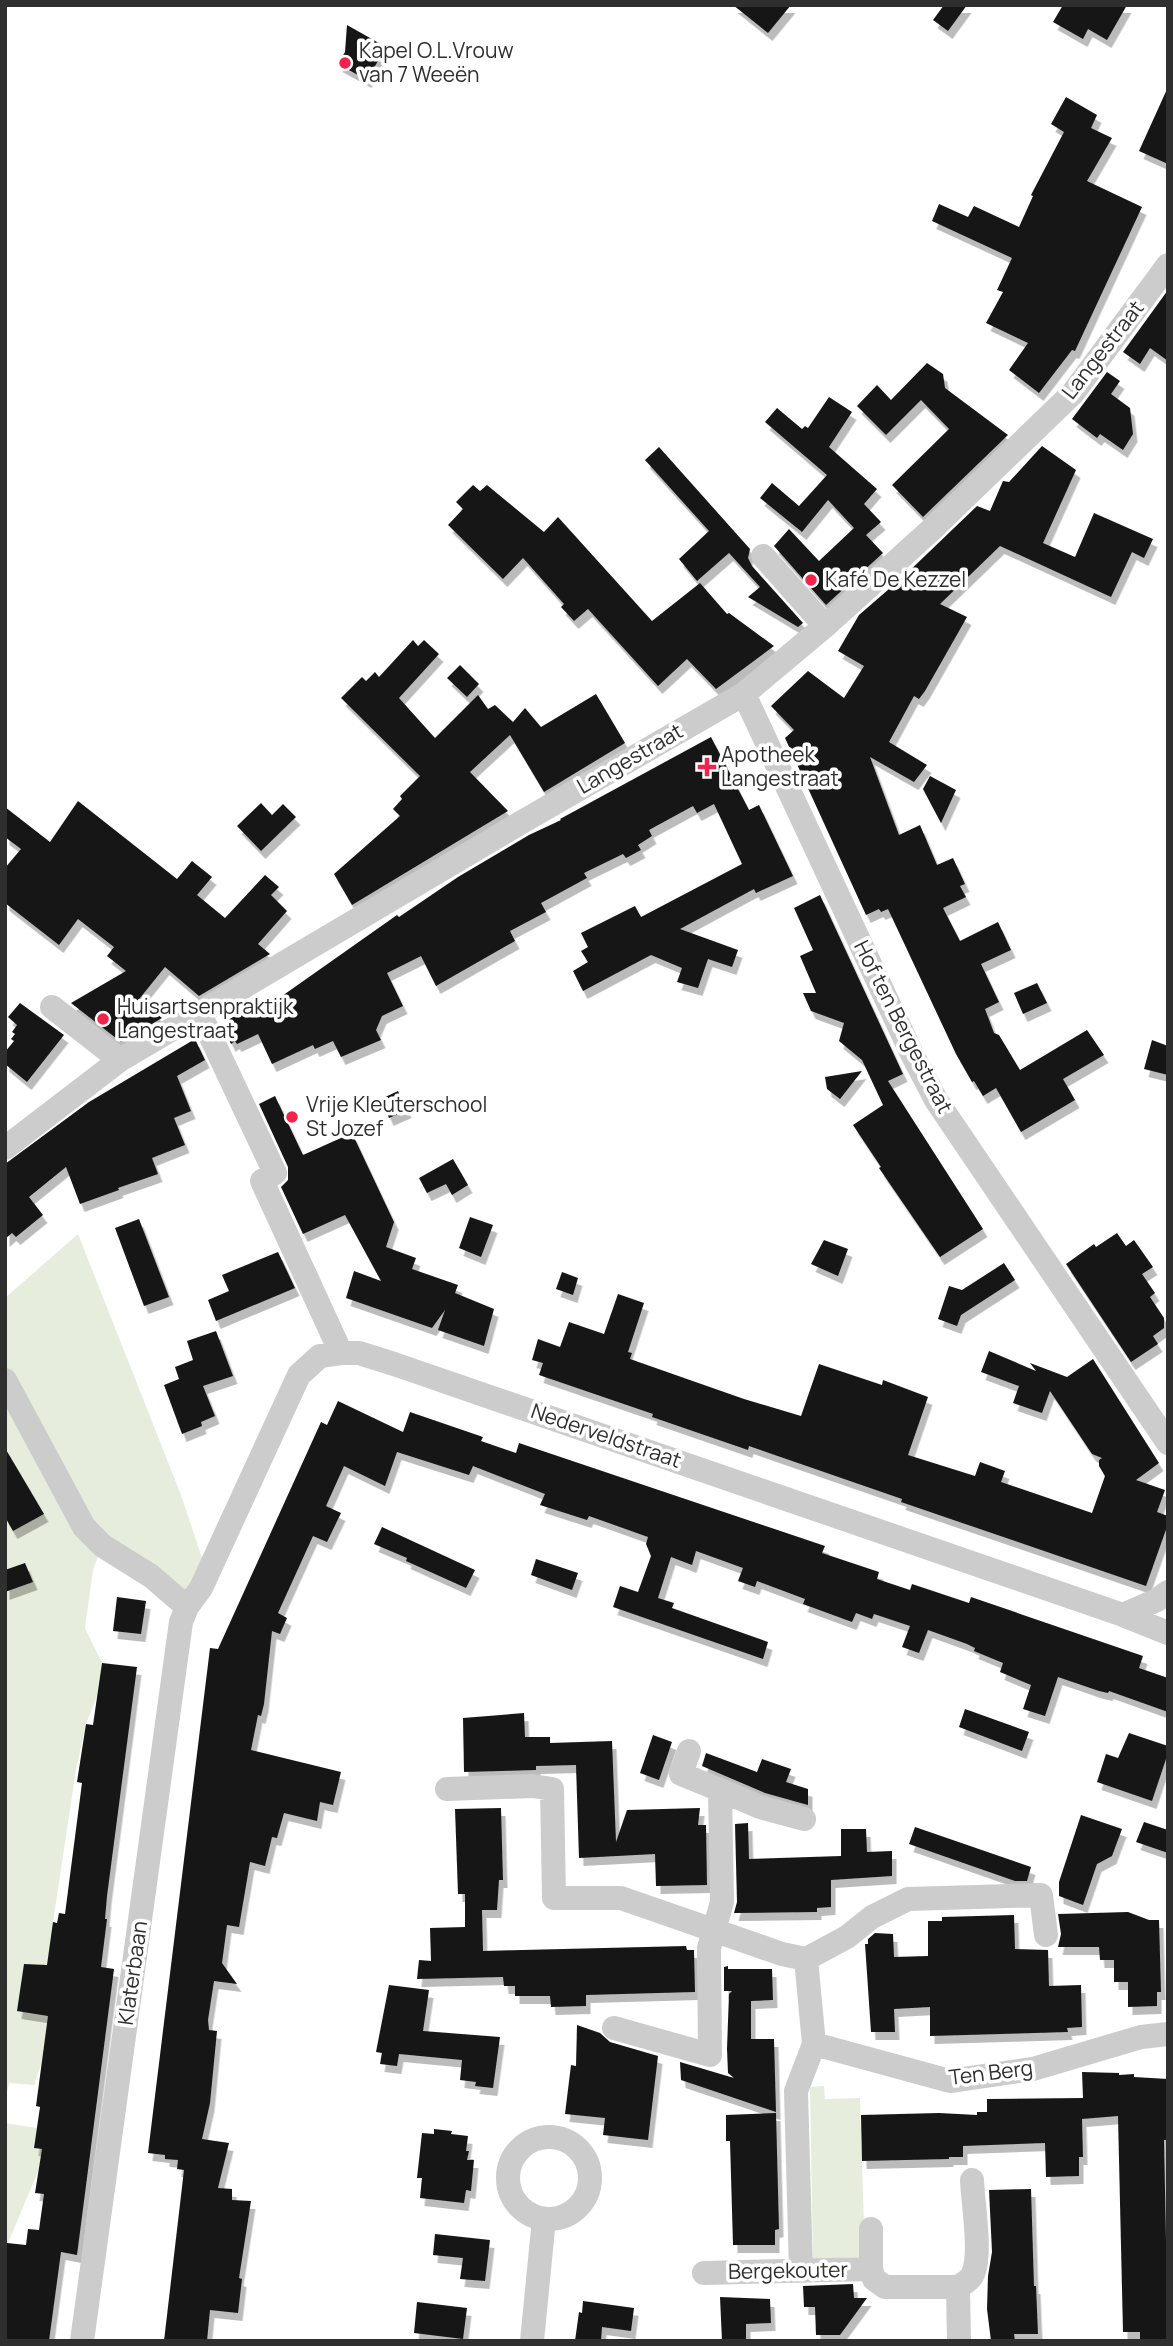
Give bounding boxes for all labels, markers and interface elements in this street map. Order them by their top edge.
place label: Kapel O.L.Vrouw van 7 Weeën [359,36,514,88]
marker: Kapel O.L.Vrouw van 7 Weeën [337,55,353,71]
street label: Langestraat [1055,294,1150,404]
place label: Kafé De Kezzel [825,565,966,593]
marker: Kafé De Kezzel [803,572,819,588]
street label: Langestraat [571,717,688,800]
place label: Apotheek Langestraat [721,740,839,792]
marker: Apotheek Langestraat [699,759,715,775]
street label: Hof ten Bergestraat [848,935,960,1118]
place label: Huisartsenpraktijk Langestraat [117,992,294,1044]
marker: Huisartsenpraktijk Langestraat [95,1011,111,1027]
place label: Vrije Kleuterschool St Jozef [306,1090,487,1142]
marker: Vrije Kleuterschool St Jozef [284,1109,300,1125]
street label: Nederveldstraat [527,1396,685,1474]
street label: Klaterbaan [111,1919,153,2027]
street label: Ten Berg [947,2053,1034,2091]
street label: Bergekouter [728,2255,849,2285]

